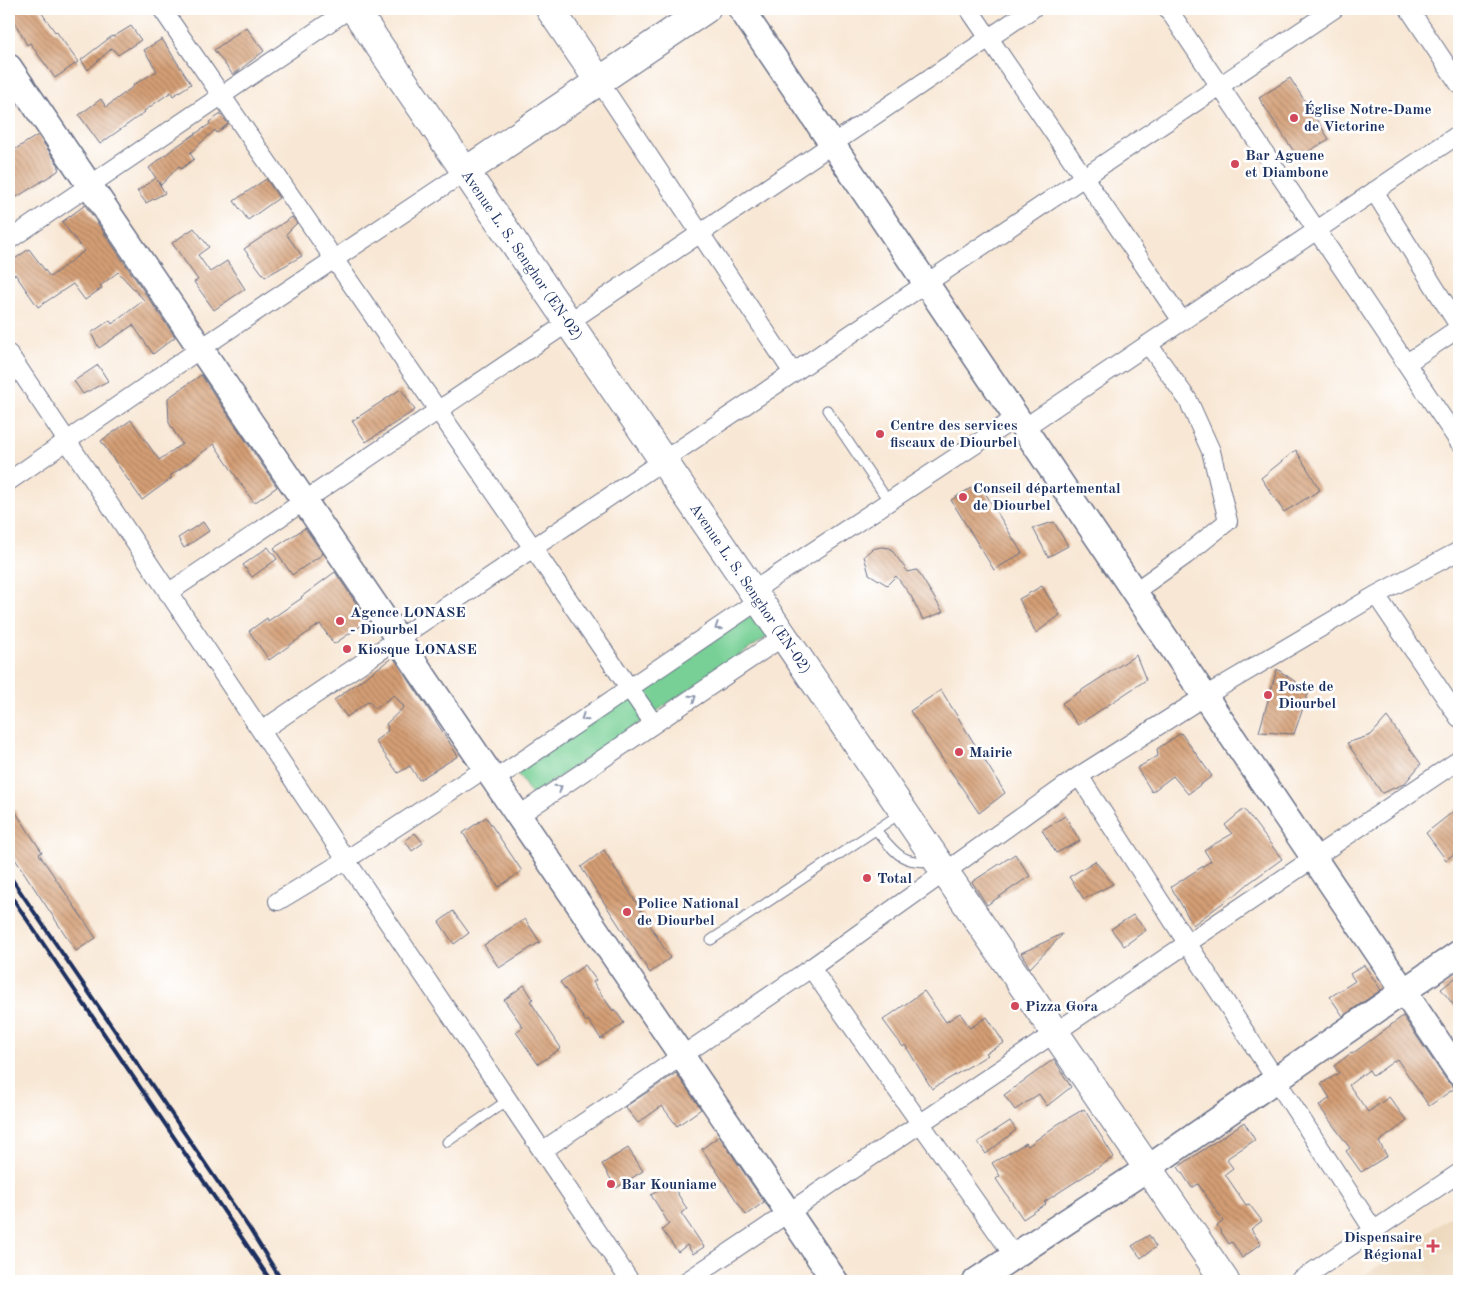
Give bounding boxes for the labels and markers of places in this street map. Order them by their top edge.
place label: Église Notre-Dame de Victorine [1304,100,1432,135]
marker: Église Notre-Dame de Victorine [1288,112,1300,124]
place label: Bar Aguene et Diambone [1245,149,1329,181]
marker: Bar Aguene et Diambone [1229,158,1241,170]
place label: Centre des services fiscaux de Diourbel [890,419,1018,451]
marker: Centre des services fiscaux de Diourbel [874,428,886,440]
place label: Conseil départemental de Diourbel [973,482,1121,514]
marker: Conseil départemental de Diourbel [957,491,969,503]
place label: Agence LONASE - Diourbel [350,606,466,638]
marker: Agence LONASE - Diourbel [334,615,346,627]
marker: Kiosque LONASE [341,643,353,655]
place label: Kiosque LONASE [357,643,477,658]
place label: Poste de Diourbel [1278,680,1337,712]
marker: Poste de Diourbel [1262,689,1274,701]
marker: Mairie [953,746,965,758]
place label: Mairie [969,746,1012,761]
marker: Total [861,872,873,884]
place label: Total [877,872,912,887]
place label: Police National de Diourbel [637,897,739,929]
marker: Police National de Diourbel [621,906,633,918]
marker: Pizza Gora [1009,1000,1021,1012]
place label: Pizza Gora [1025,1000,1098,1015]
marker: Bar Kouniame [605,1178,617,1190]
place label: Bar Kouniame [621,1178,717,1193]
place label: Dispensaire Régional [1344,1231,1422,1263]
marker: Dispensaire Régional [1426,1239,1440,1253]

